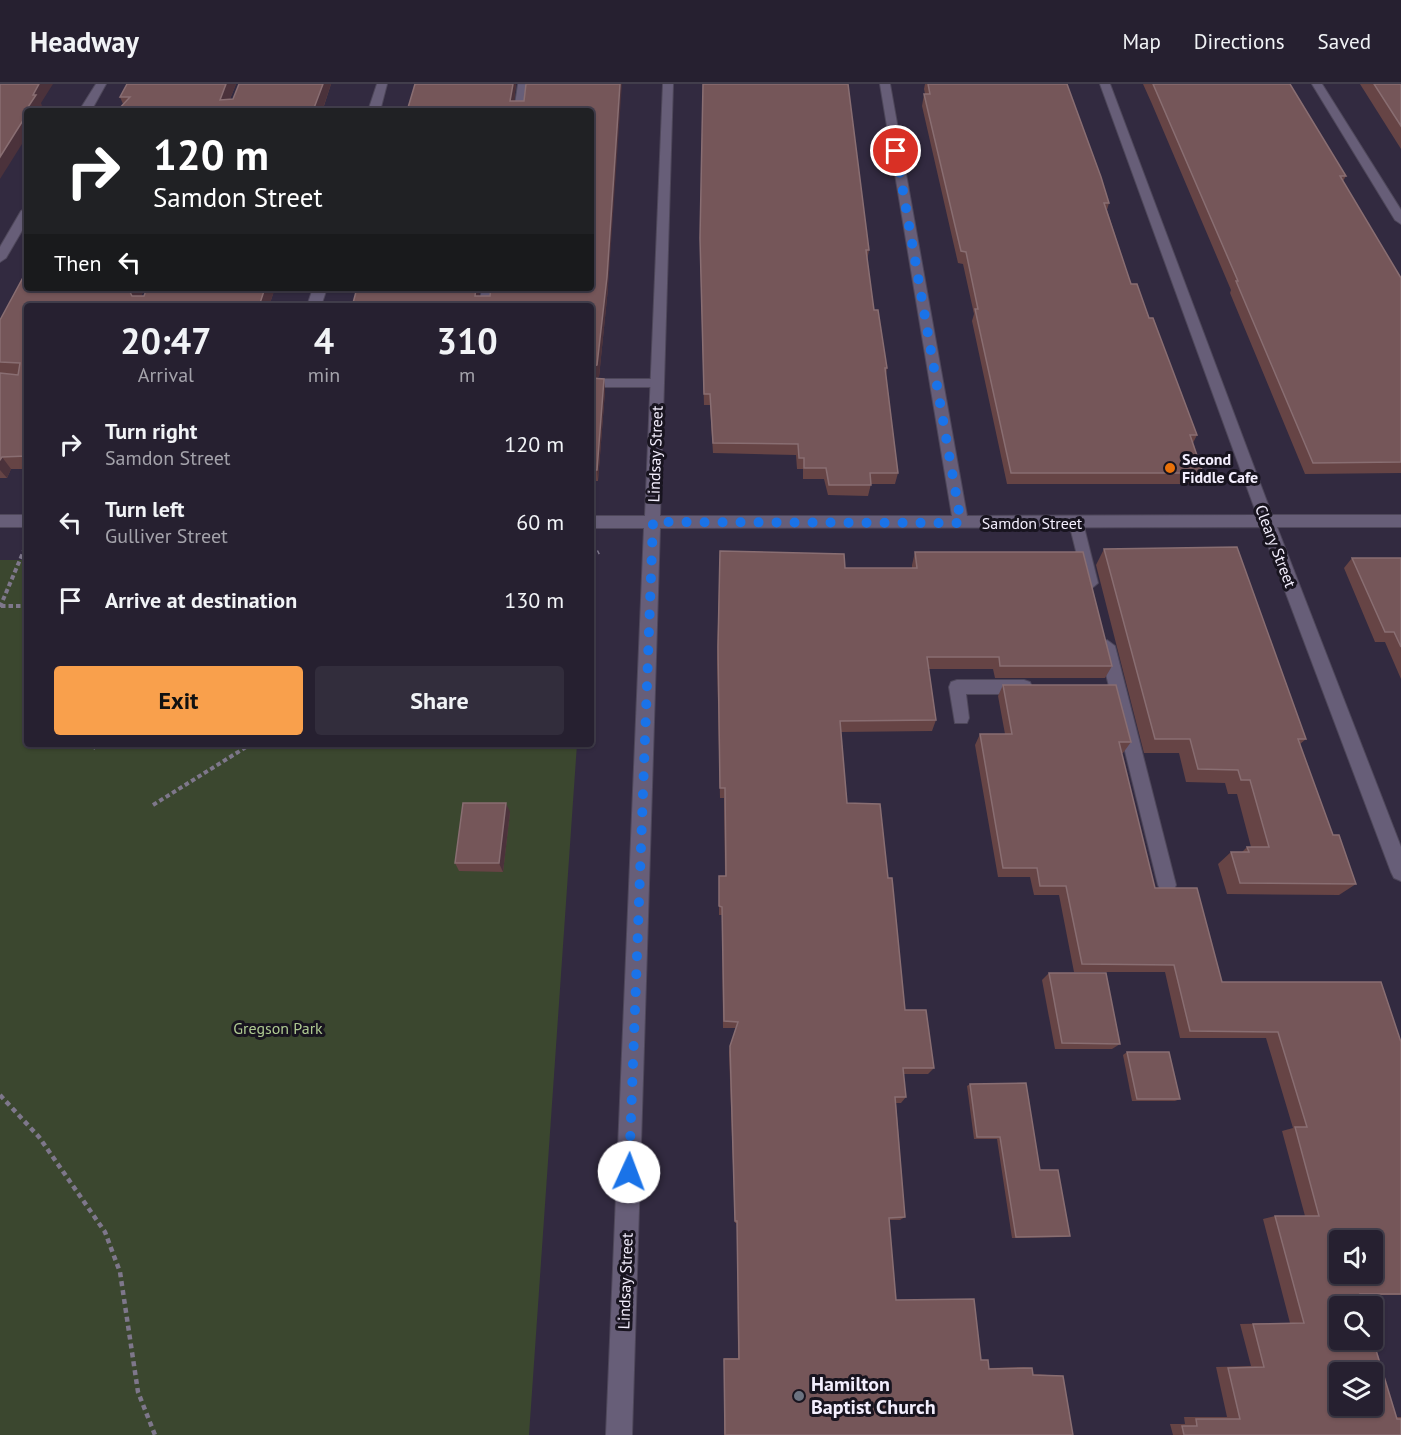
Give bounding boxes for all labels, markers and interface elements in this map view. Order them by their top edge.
text: Headway [30,23,139,60]
text: Map [1122,28,1161,55]
text: Directions [1194,28,1285,55]
text: Saved [1318,28,1371,55]
pin [870,125,921,176]
text: 120 m [153,127,269,182]
icon: right [54,132,132,210]
icon: arrive [879,134,912,167]
text: Samdon Street [153,180,323,214]
icon: left [113,246,146,279]
text: Then [54,249,101,277]
text: 20:47 [120,317,212,364]
text: 4 [314,317,334,364]
text: 310 [437,317,498,364]
text: Arrival [138,362,194,388]
text: min [308,362,340,388]
text: m [459,362,475,388]
street label: Lindsay Street [643,405,667,503]
text: Turn right [105,417,197,445]
icon: right [54,428,87,461]
text: 120 m [504,430,564,458]
text: Samdon Street [105,445,231,471]
place label: Second Fiddle Cafe [1182,449,1258,487]
marker: Second Fiddle Cafe [1163,461,1177,475]
text: Turn left [105,495,185,523]
street label: Cleary Street [1251,502,1301,591]
icon: left [54,506,87,539]
text: 60 m [516,508,564,536]
street label: Samdon Street [982,513,1083,533]
text: Gulliver Street [105,523,228,549]
icon: arrive [54,584,87,617]
text: Arrive at destination [105,586,297,614]
text: 130 m [504,586,564,614]
button: Exit [54,666,303,735]
button: Share [315,666,564,735]
park label: Gregson Park [233,1018,323,1038]
position arrow [597,1140,661,1204]
map controls [1329,1230,1383,1416]
button: sound [1329,1230,1383,1284]
street label: Lindsay Street [613,1232,637,1330]
button: search [1329,1296,1383,1350]
button: layers [1329,1362,1383,1416]
place label: Hamilton Baptist Church [811,1371,936,1420]
marker: Hamilton Baptist Church [792,1389,806,1403]

